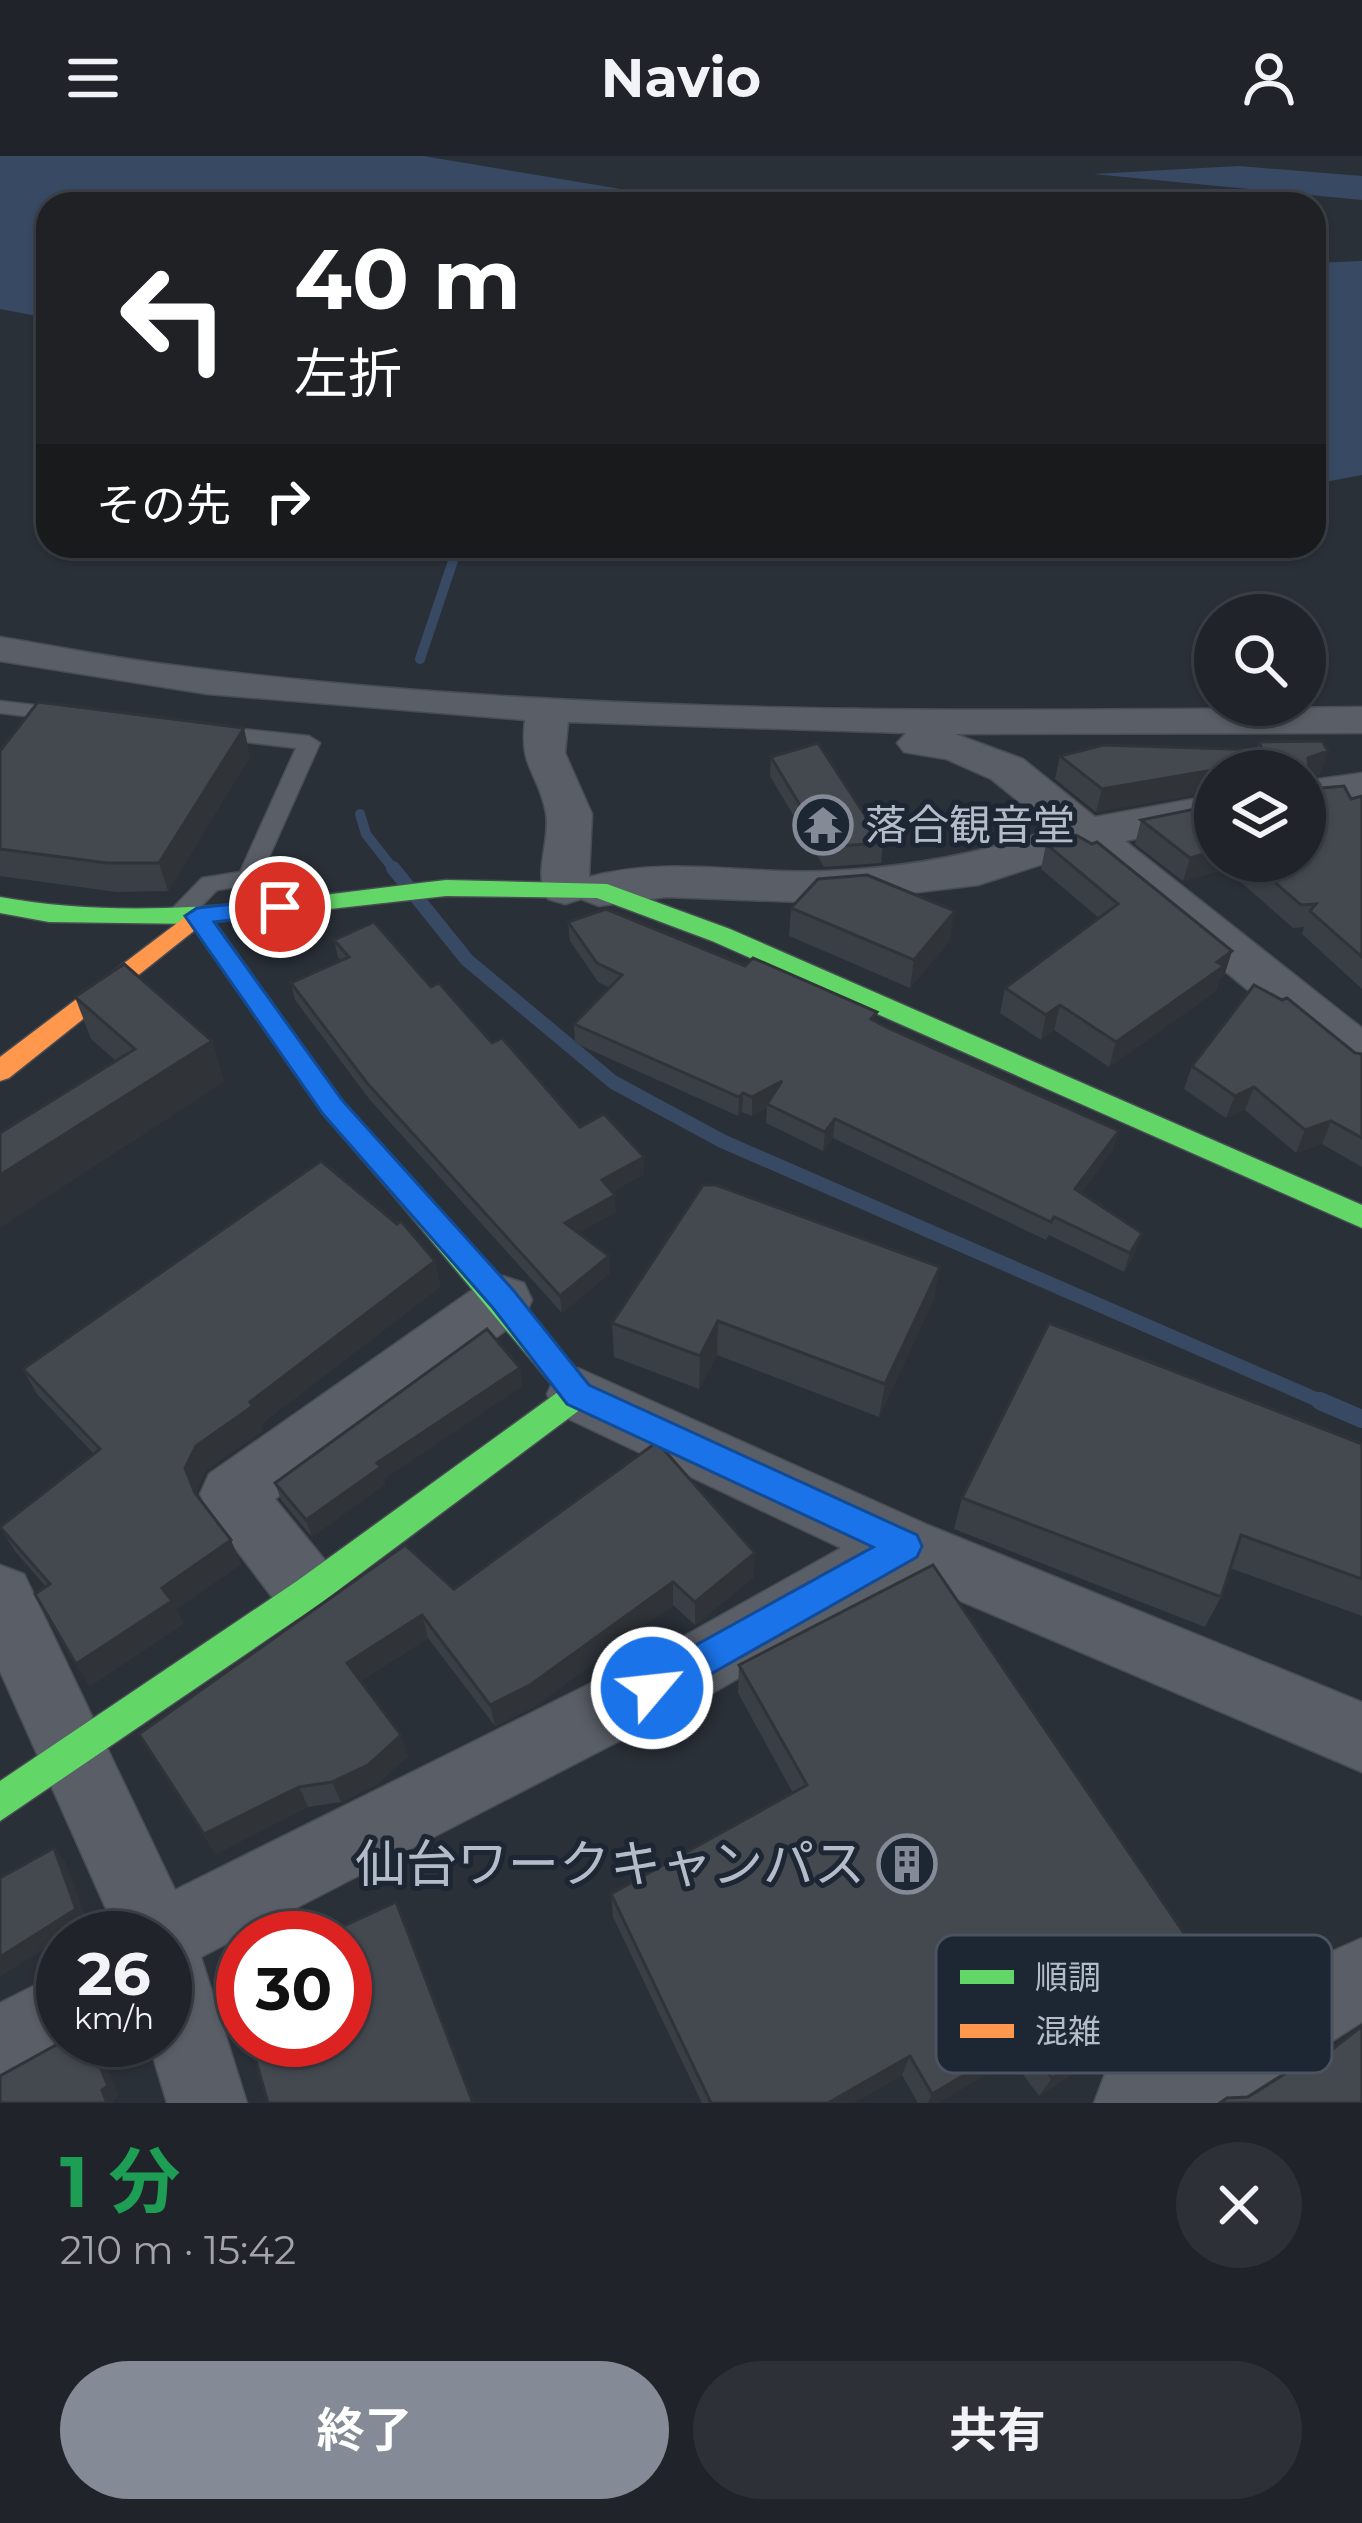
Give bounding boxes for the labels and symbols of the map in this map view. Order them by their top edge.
temple icon: 落合観音堂 [792,794,854,856]
place label: 落合観音堂 [865,799,1075,851]
pin [229,856,331,958]
position arrow [589,1625,715,1751]
place label: 仙台ワークキャンパス [355,1833,865,1895]
building icon: 仙台ワークキャンパス [876,1833,938,1895]
speed limit sign: 30 [216,1911,372,2067]
legend [936,1935,1332,2073]
text: 順調 [1035,1957,1101,1997]
text: 混雑 [1035,2011,1101,2051]

